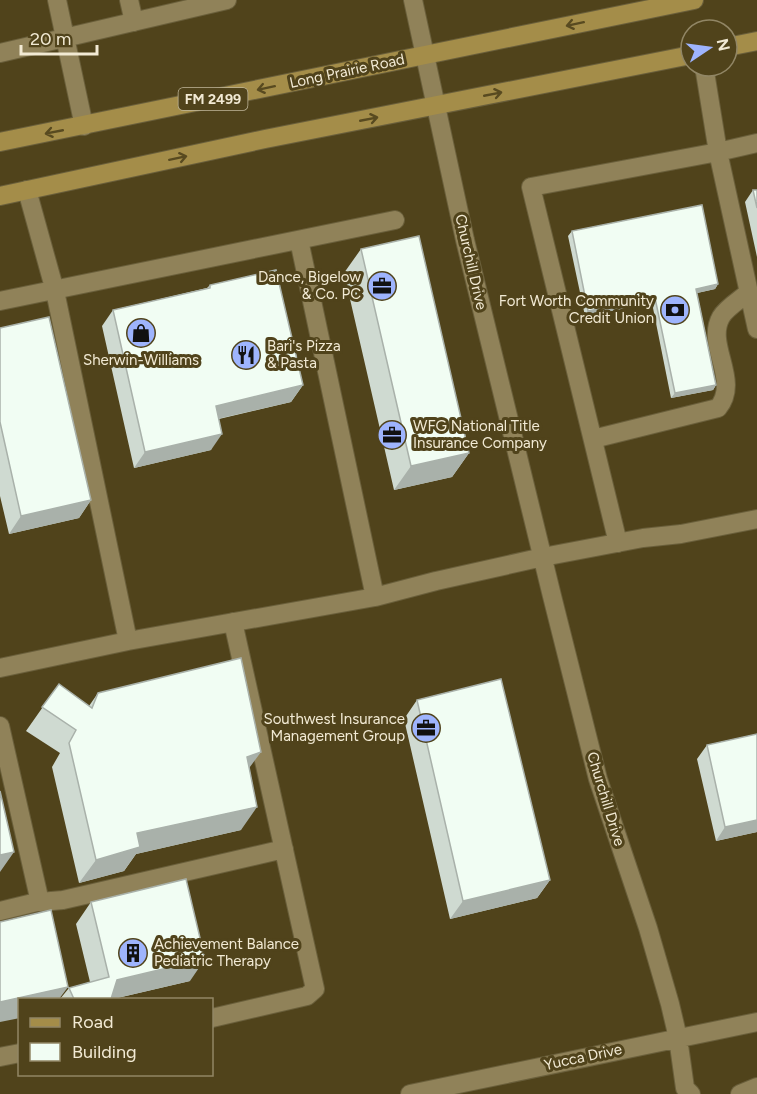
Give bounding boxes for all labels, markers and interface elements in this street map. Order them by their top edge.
scale bar [21,18,98,56]
north arrow [679,18,739,78]
one-way arrow [566,19,585,30]
text: 20 m [30,28,71,50]
text: N [712,37,734,53]
street label: Long Prairie Road [288,50,406,92]
one-way arrow [256,83,276,94]
road number: FM 2499 [178,88,248,110]
one-way arrow [482,88,502,99]
one-way arrow [359,113,378,124]
one-way arrow [45,127,64,138]
one-way arrow [167,152,187,163]
street label: Churchill Drive [451,212,491,312]
place label: Dance, Bigelow & Co. PC [258,268,361,303]
office icon: Dance, Bigelow & Co. PC [366,270,398,302]
place label: Fort Worth Community Credit Union [499,292,654,327]
bank icon: Fort Worth Community Credit Union [659,294,691,326]
shop icon: Sherwin-Williams [125,317,157,349]
place label: Bari's Pizza & Pasta [267,337,341,372]
restaurant icon: Bari's Pizza & Pasta [230,339,262,371]
place label: Sherwin-Williams [83,351,199,369]
place label: WFG National Title Insurance Company [413,417,547,452]
office icon: WFG National Title Insurance Company [376,419,408,451]
place label: Southwest Insurance Management Group [263,710,405,745]
office icon: Southwest Insurance Management Group [410,712,442,744]
street label: Churchill Drive [583,750,629,848]
place label: Achievement Balance Pediatric Therapy [154,935,299,970]
building icon: Achievement Balance Pediatric Therapy [117,937,149,969]
legend [18,998,213,1076]
text: Road [72,1011,113,1033]
street label: Yucca Drive [542,1040,624,1074]
text: Building [72,1041,137,1063]

